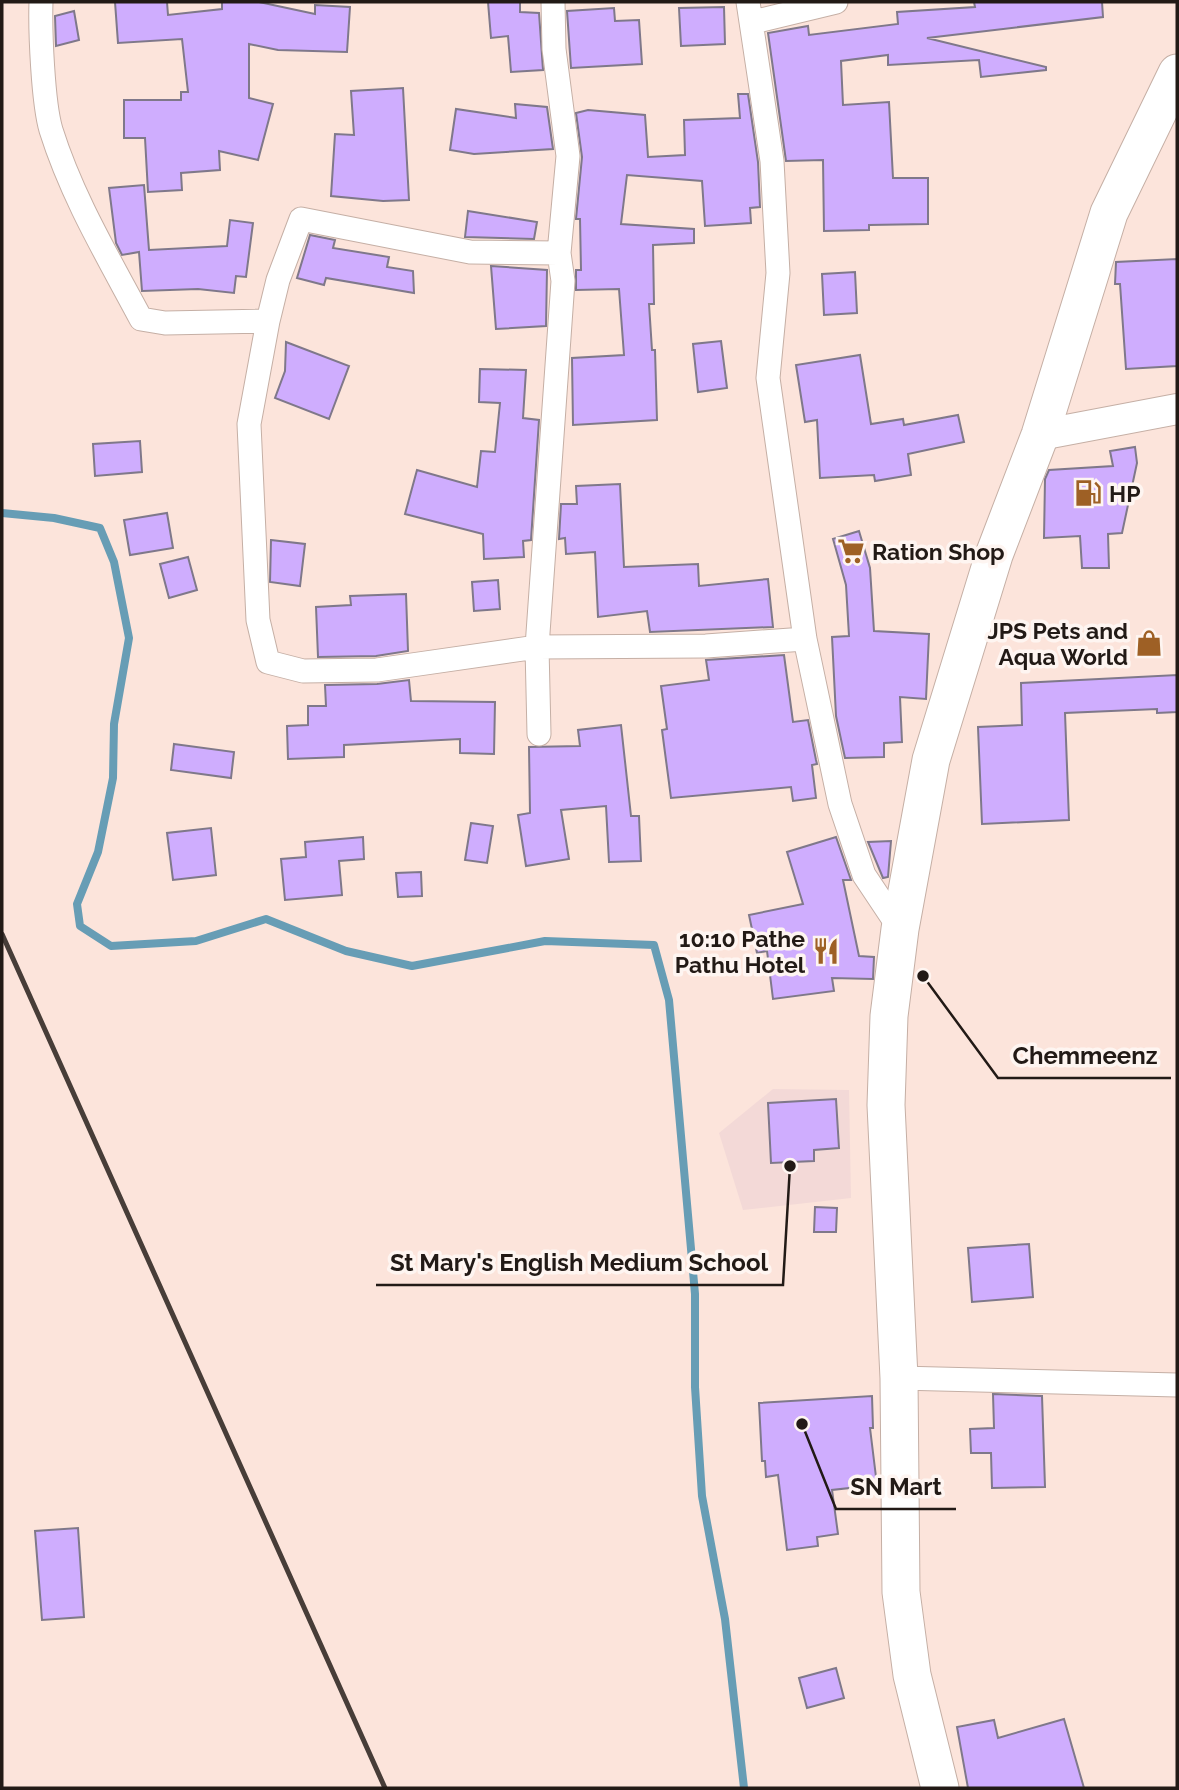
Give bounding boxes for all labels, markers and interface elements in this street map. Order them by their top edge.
fuel station icon: HP [1073,478,1103,508]
place label: HP [1109,480,1140,507]
supermarket icon: Ration Shop [836,536,866,566]
place label: Ration Shop [872,538,1005,565]
place label: JPS Pets and Aqua World [987,617,1128,670]
shop icon: JPS Pets and Aqua World [1134,628,1164,658]
place label: 10:10 Pathe Pathu Hotel [675,925,806,978]
restaurant icon: 10:10 Pathe Pathu Hotel [811,936,841,966]
callout: Chemmeenz [998,1033,1171,1078]
text: Chemmeenz [1012,1041,1158,1070]
callout: St Mary's English Medium School [376,1240,783,1285]
text: St Mary's English Medium School [390,1248,768,1277]
callout: SN Mart [836,1464,956,1509]
text: SN Mart [850,1472,942,1501]

